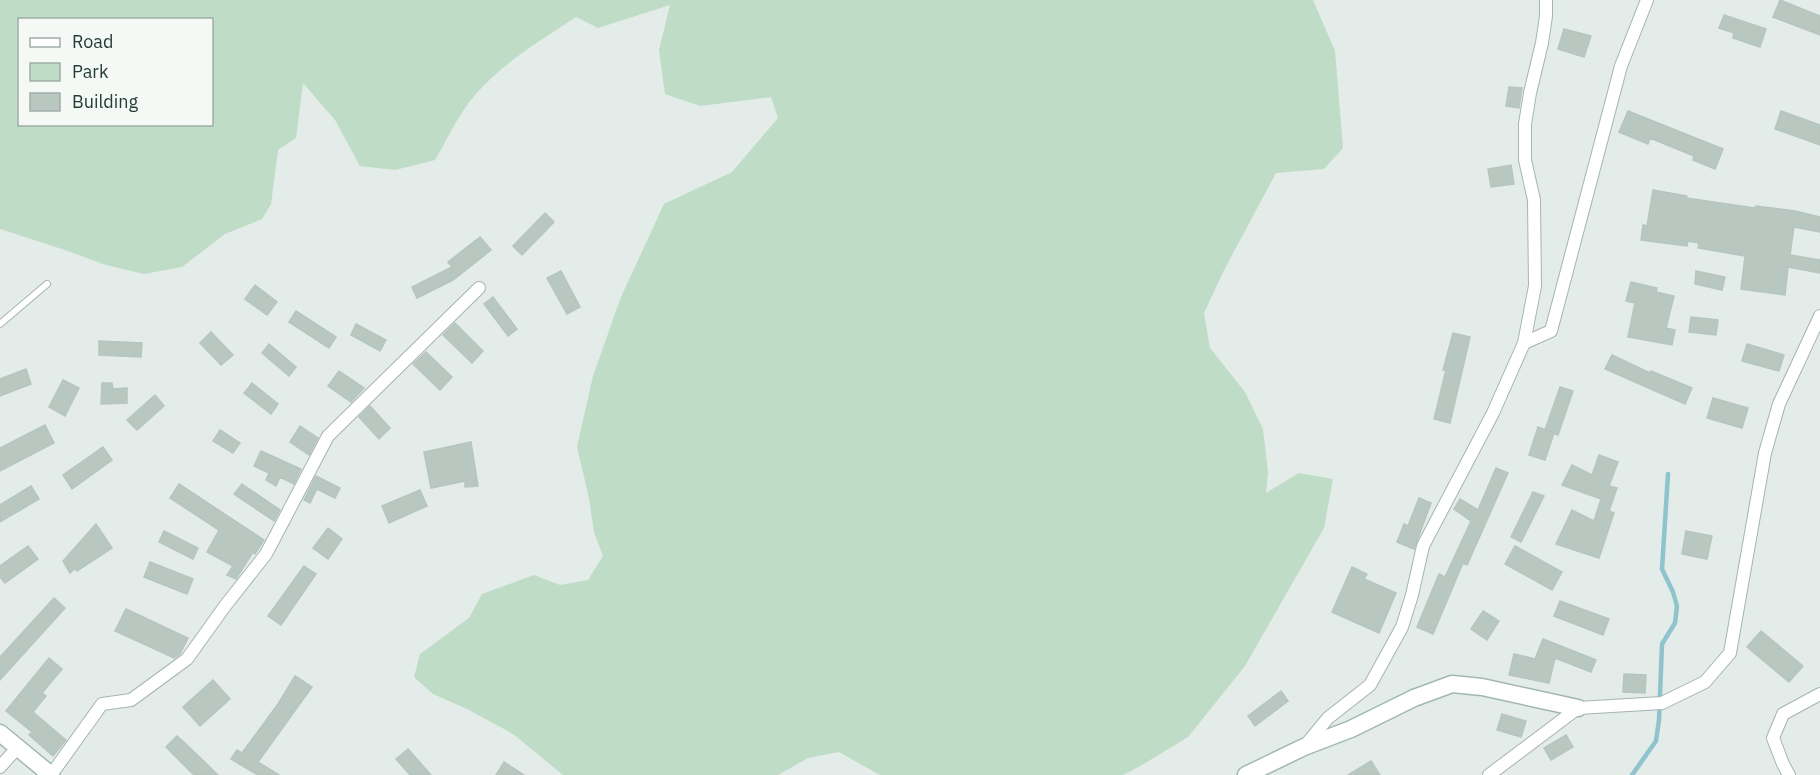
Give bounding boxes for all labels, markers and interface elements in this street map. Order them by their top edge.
legend [18,18,213,126]
text: Road [72,30,113,53]
text: Park [72,60,109,83]
text: Building [72,90,139,113]

